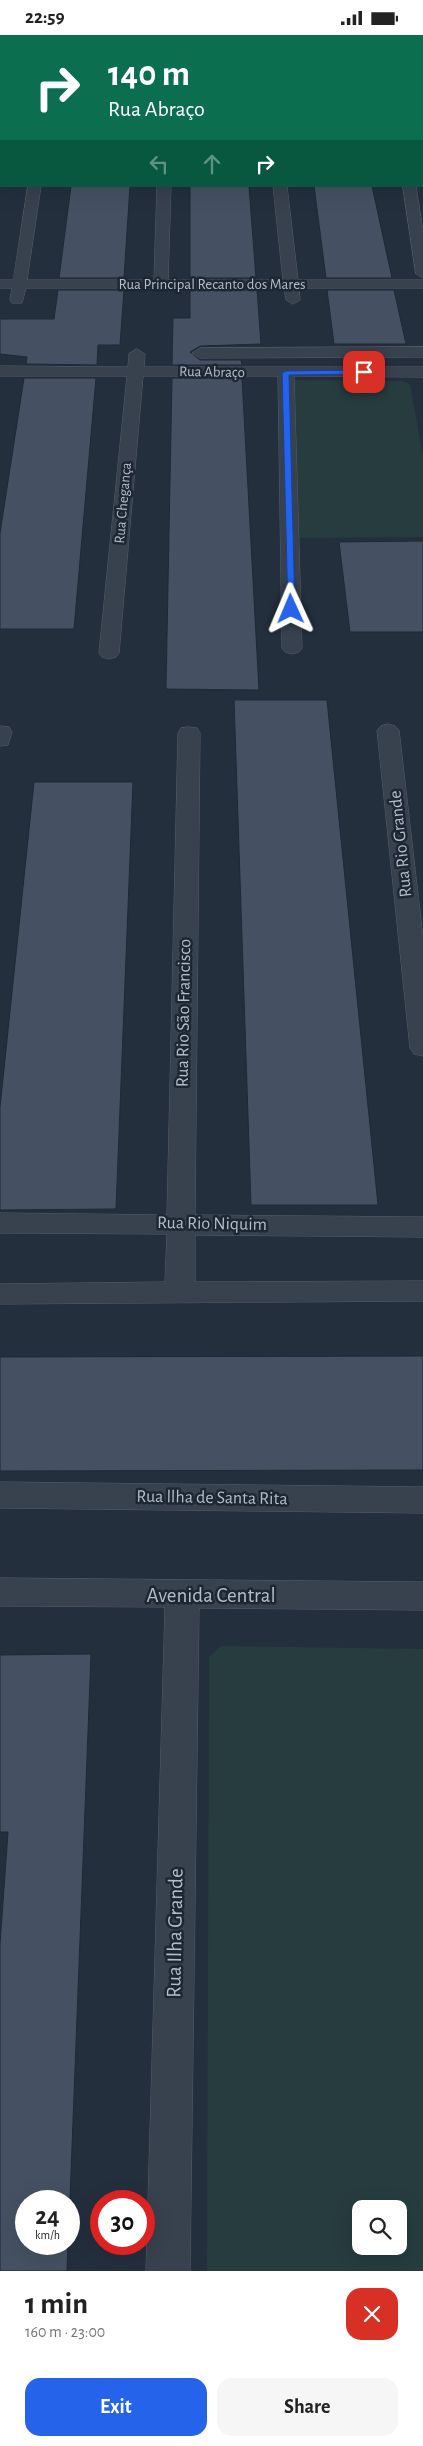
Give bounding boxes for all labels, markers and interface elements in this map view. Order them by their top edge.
text: 22:59 [25,8,65,27]
icon: right [25,55,90,120]
text: 140 m [108,57,190,92]
text: Rua Abraço [108,98,205,120]
icon: left [145,150,173,178]
icon: ahead [198,150,226,178]
icon: right [251,150,279,178]
street label: Rua Principal Recanto dos Mares [118,277,306,292]
pin [343,351,385,393]
icon: arrive [350,358,378,386]
street label: Rua Abraço [179,364,245,380]
street label: Rua Chegança [112,462,134,544]
position arrow [264,582,316,634]
street label: Rua Rio Grande [386,790,416,898]
street label: Rua Rio São Francisco [174,938,194,1087]
street label: Rua Rio Niquim [157,1214,267,1234]
street label: Rua llha de Santa Rita [136,1488,288,1508]
street label: Avenida Central [146,1585,276,1606]
street label: Rua Ilha Grande [163,1868,187,1998]
speed limit sign: 30 [90,2190,155,2255]
map controls [352,2200,407,2255]
button: search [352,2200,407,2255]
text: 24 [35,2204,60,2229]
text: km/h [35,2229,60,2241]
button: close [346,2288,398,2340]
text: 1 min [25,2289,88,2319]
text: 160 m · 23:00 [25,2324,105,2340]
button: Exit [25,2378,207,2436]
button: Share [217,2378,398,2436]

